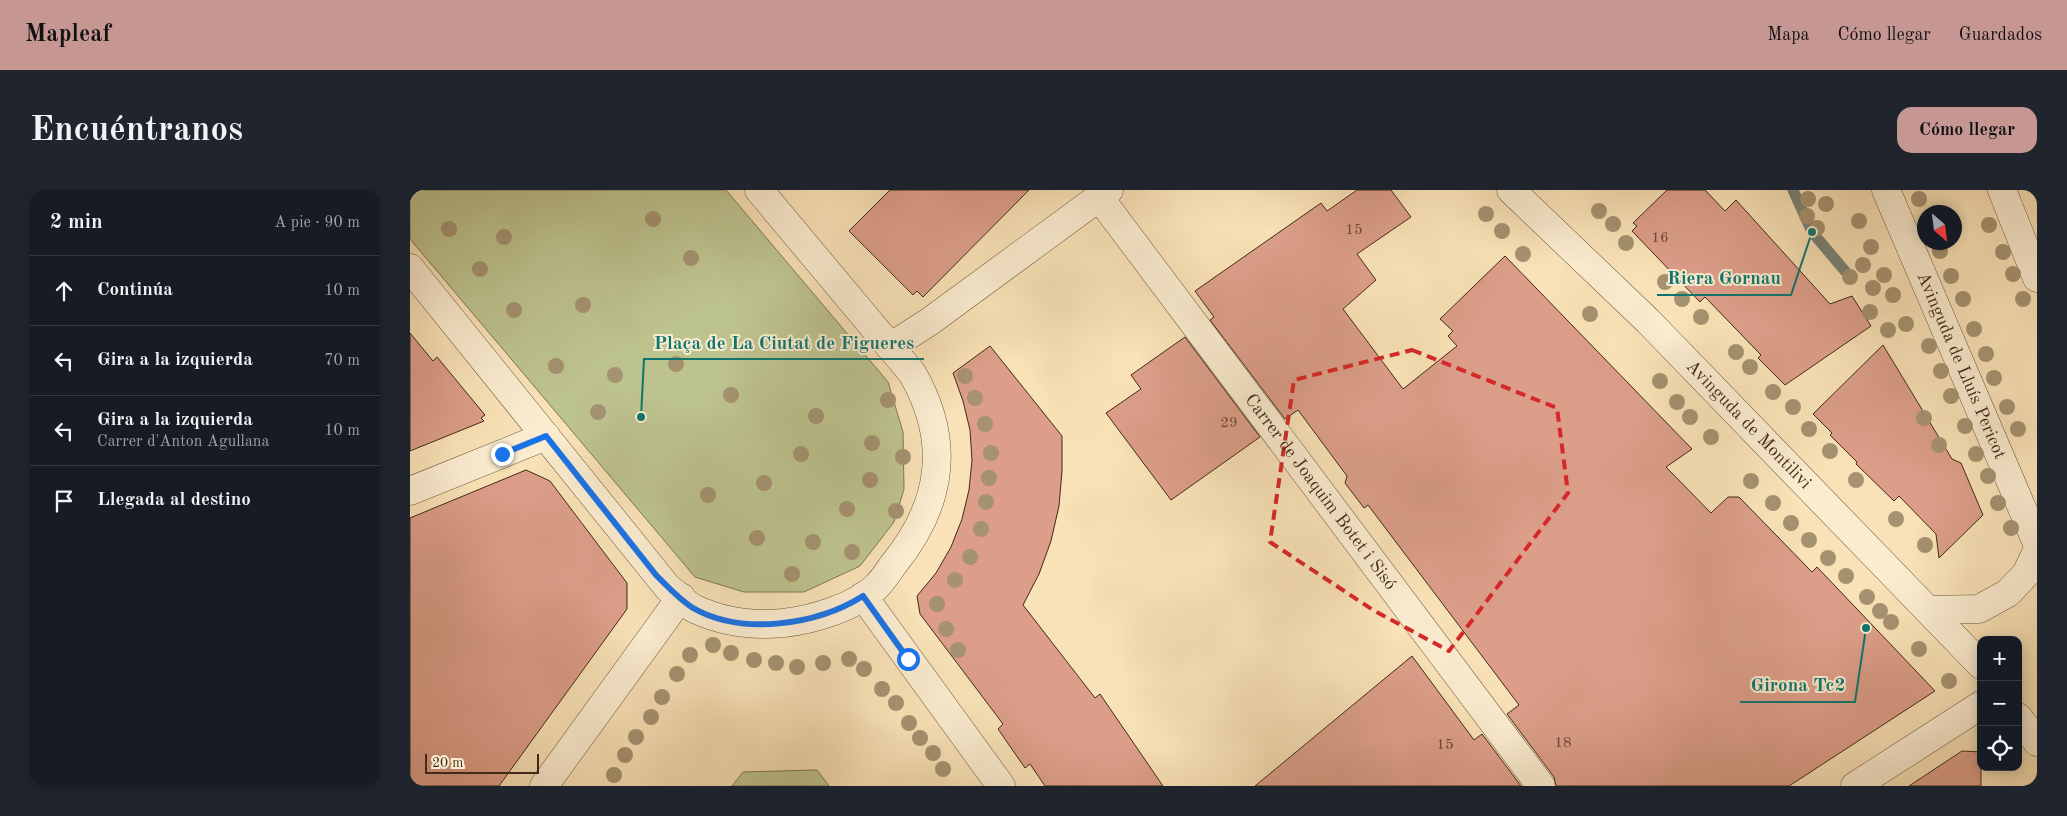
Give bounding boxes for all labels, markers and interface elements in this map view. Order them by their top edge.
text: Mapleaf [25,23,111,47]
text: Mapa [1767,26,1809,44]
text: Cómo llegar [1837,26,1931,44]
text: Guardados [1959,26,2042,44]
button: Cómo llegar [1897,107,2037,153]
text: Encuéntranos [30,113,243,148]
north arrow [1917,205,1962,250]
text: 2 min [50,212,103,233]
text: A pie · 90 m [274,215,360,231]
house number: 15 [1345,223,1363,238]
house number: 16 [1651,231,1669,246]
callout: Riera Gornau [1657,261,1791,295]
street label: Avinguda de Lluís Pericot [1913,269,2009,462]
text: Riera Gornau [1667,270,1781,289]
icon: ahead [50,277,78,305]
text: Continúa [97,281,173,300]
text: 10 m [324,283,360,299]
callout: Plaça de La Ciutat de Figueres [644,325,924,359]
text: Plaça de La Ciutat de Figueres [654,335,914,354]
icon: left [50,347,78,375]
text: Gira a la izquierda [97,351,253,370]
text: 70 m [324,353,360,369]
street label: Avinguda de Montilivi [1682,357,1815,493]
street label: Carrer de Joaquim Botet i Sisó [1241,391,1400,593]
text: Gira a la izquierda [97,411,253,430]
house number: 29 [1220,416,1238,431]
icon: left [50,417,78,445]
text: 10 m [324,423,360,439]
text: Carrer d'Anton Agullana [97,434,269,450]
route end [491,443,514,466]
icon: arrive [50,487,78,515]
text: Llegada al destino [97,491,251,510]
map controls [1977,636,2022,771]
button: + [1977,636,2022,681]
route start [897,648,920,671]
callout: Girona Tc2 [1740,668,1855,702]
text: Girona Tc2 [1751,677,1845,696]
button: − [1977,681,2022,726]
button: locate [1977,726,2022,771]
house number: 18 [1554,736,1572,751]
house number: 15 [1436,738,1454,753]
scale bar [425,751,539,774]
text: 20 m [432,756,463,770]

